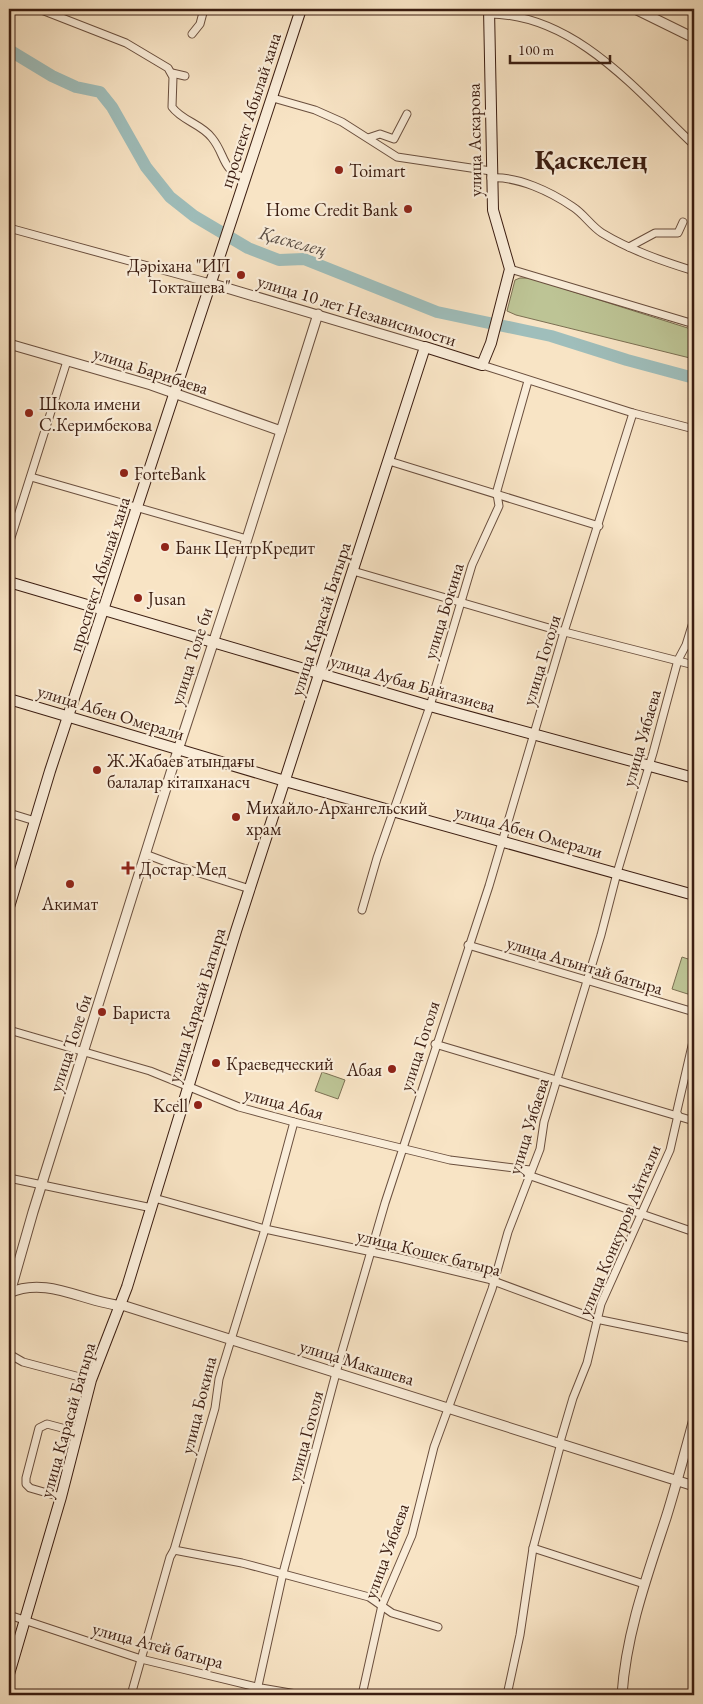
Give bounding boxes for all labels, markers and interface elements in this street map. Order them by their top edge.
street label: проспект Абылай хана [214,29,286,190]
scale bar [510,32,610,64]
text: 100 m [518,40,555,59]
street label: улица Аскарова [461,82,486,197]
district label: Қаскелең [535,141,647,177]
place label: Toimart [349,159,406,182]
marker: Toimart [333,164,345,176]
place label: Home Credit Bank [266,198,399,221]
marker: Home Credit Bank [402,203,414,215]
water label: Қаскелең [255,220,330,262]
place label: Дәріхана "ИП Токташева" [127,254,231,298]
marker: Дәріхана "ИП Токташева" [235,269,247,281]
street label: улица 10 лет Независимости [255,269,460,351]
street label: улица Барибаева [91,341,212,400]
place label: Школа имени С.Керимбекова [39,392,153,436]
marker: Школа имени С.Керимбекова [23,407,35,419]
place label: ForteBank [134,462,207,485]
marker: ForteBank [118,467,130,479]
street label: проспект Абылай хана [63,493,135,654]
place label: Банк ЦентрКредит [175,536,315,559]
street label: улица Карасай Батыра [284,538,356,699]
marker: Банк ЦентрКредит [159,541,171,553]
street label: улица Бокина [417,559,469,662]
place label: Jusan [146,587,187,610]
marker: Jusan [132,592,144,604]
street label: улица Толе би [164,604,218,708]
street label: улица Гоголя [516,612,566,708]
street label: улица Аубая Байгазиева [328,648,499,718]
street label: улица Абен Омерали [35,679,188,745]
street label: улица Уябаева [616,686,666,789]
place label: Ж.Жабаев атындағы балалар кітапханасч [106,749,255,793]
marker: Ж.Жабаев атындағы балалар кітапханасч [91,764,103,776]
place label: Михайло-Архангельский храм [246,796,428,840]
street label: улица Абен Омерали [453,799,606,863]
marker: Михайло-Архангельский храм [230,811,242,823]
place label: Достар Мед [139,857,227,880]
marker: Достар Мед [121,861,135,875]
marker: Акимат [64,878,76,890]
place label: Акимат [41,892,99,915]
street label: улица Карасай Батыра [162,924,231,1085]
street label: улица Агынтай батыра [504,930,667,1000]
street label: улица Толе би [43,991,97,1095]
street label: улица Гоголя [394,998,444,1094]
place label: Бариста [112,1001,171,1024]
marker: Бариста [96,1006,108,1018]
place label: Краеведческий [226,1052,334,1075]
marker: Краеведческий [210,1057,222,1069]
place label: Абая [346,1058,382,1081]
marker: Абая [386,1063,398,1075]
street label: улица Уябаева [502,1074,554,1177]
street label: улица Абая [242,1081,326,1125]
place label: Kcell [153,1094,188,1117]
marker: Kcell [192,1099,204,1111]
street label: улица Конкуров Айткали [572,1140,666,1319]
street label: улица Кошек батыра [355,1223,504,1281]
street label: улица Макашева [297,1334,418,1391]
street label: улица Карасай Батыра [34,1339,100,1500]
street label: улица Бокина [175,1353,221,1456]
street label: улица Гоголя [282,1388,328,1484]
street label: улица Уябаева [358,1499,414,1602]
street label: улица Атей батыра [90,1616,227,1674]

